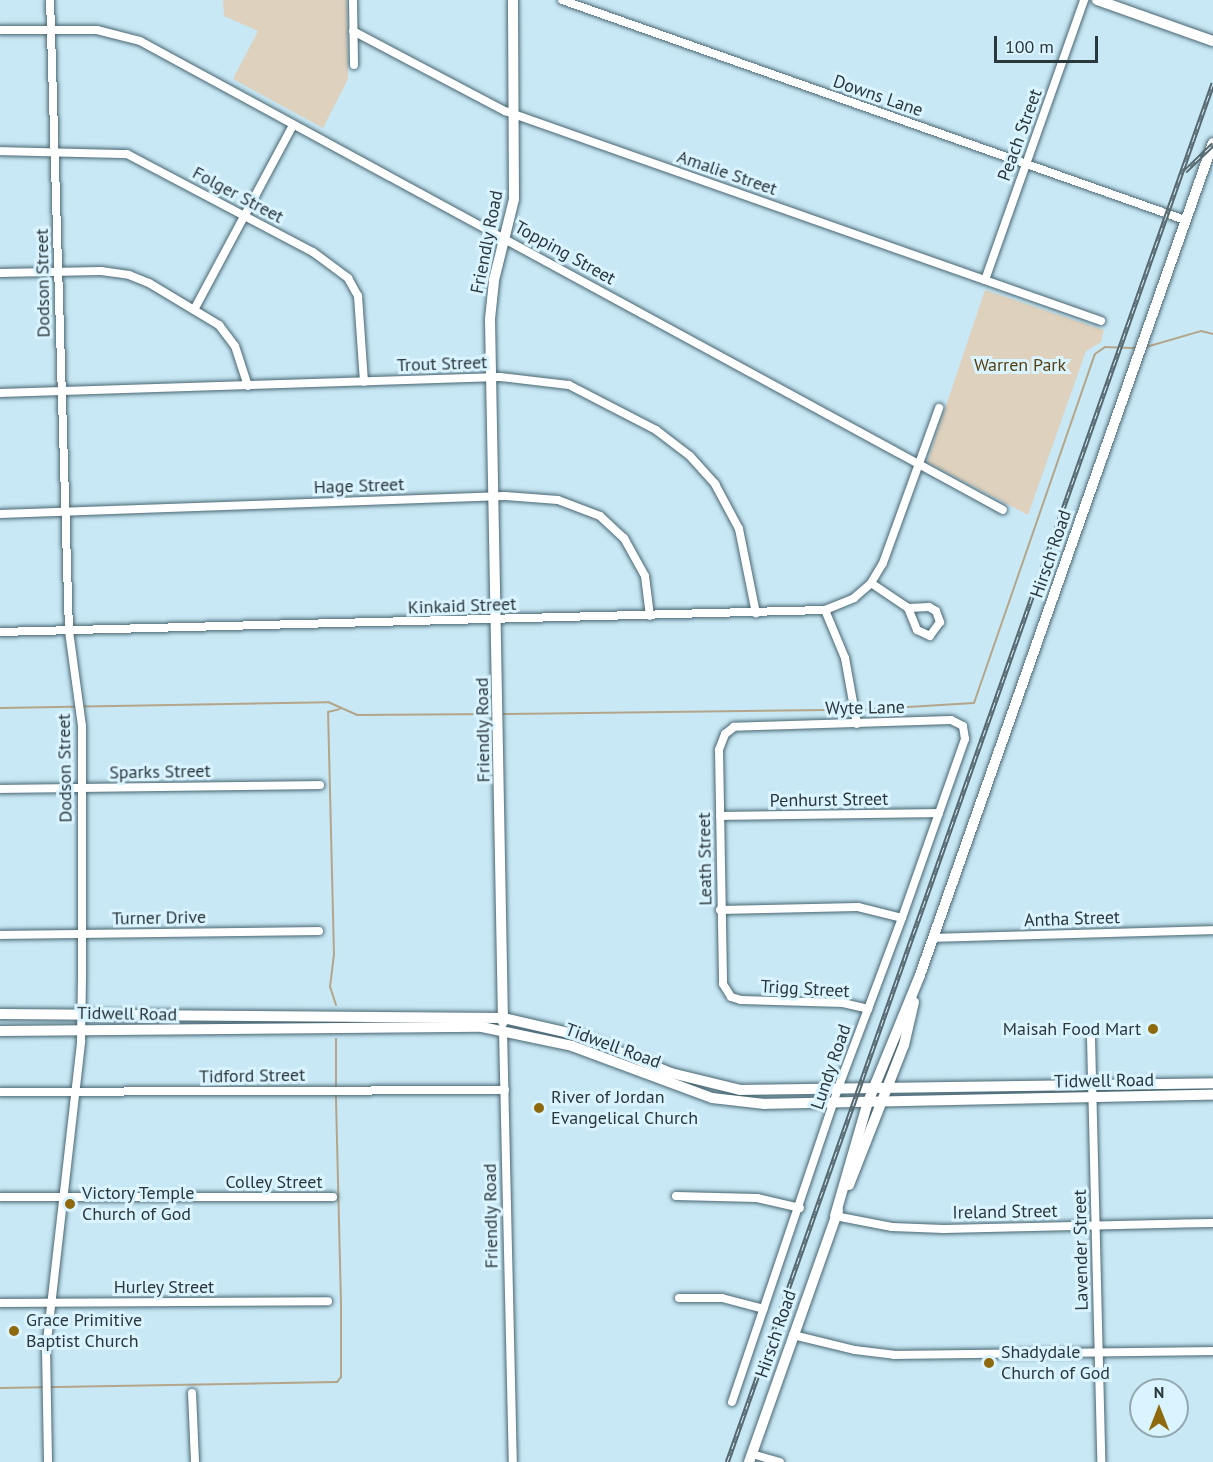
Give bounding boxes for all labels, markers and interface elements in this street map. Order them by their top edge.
scale bar [997,24,1100,62]
text: 100 m [1005,35,1054,58]
street label: Downs Lane [830,71,926,121]
street label: Peach Street [993,86,1047,184]
street label: Amalie Street [674,146,780,200]
street label: Folger Street [189,162,287,228]
street label: Friendly Road [466,188,508,296]
street label: Topping Street [511,216,619,290]
street label: Dodson Street [31,228,55,338]
street label: Trout Street [396,352,488,376]
park label: Warren Park [974,354,1066,376]
street label: Hage Street [313,474,405,498]
street label: Hirsch Road [1026,507,1076,601]
street label: Kinkaid Street [407,593,517,619]
street label: Friendly Road [471,677,495,783]
street label: Wyte Lane [825,697,905,719]
street label: Dodson Street [53,713,77,823]
street label: Sparks Street [109,760,211,784]
street label: Penhurst Street [770,788,888,812]
street label: Leath Street [693,812,717,906]
street label: Turner Drive [112,906,206,930]
street label: Antha Street [1024,907,1120,931]
street label: Trigg Street [760,976,850,1002]
street label: Tidwell Road [77,1002,177,1026]
place label: Maisah Food Mart [1003,1018,1141,1040]
street label: Tidwell Road [562,1019,664,1073]
street label: Lundy Road [806,1021,856,1113]
marker: Maisah Food Mart [1146,1022,1160,1036]
street label: Tidford Street [199,1064,305,1088]
street label: Tidwell Road [1054,1069,1154,1093]
place label: River of Jordan Evangelical Church [551,1087,698,1130]
marker: River of Jordan Evangelical Church [532,1101,546,1115]
street label: Friendly Road [479,1163,503,1269]
street label: Colley Street [225,1171,323,1193]
place label: Victory Temple Church of God [82,1183,196,1226]
street label: Lavender Street [1069,1189,1093,1311]
marker: Victory Temple Church of God [63,1197,77,1211]
street label: Ireland Street [952,1200,1058,1224]
street label: Hurley Street [113,1276,215,1298]
street label: Hirsch Road [751,1287,801,1381]
place label: Grace Primitive Baptist Church [26,1310,142,1352]
marker: Grace Primitive Baptist Church [7,1324,21,1338]
place label: Shadydale Church of God [1001,1342,1110,1384]
marker: Shadydale Church of God [982,1356,996,1370]
north arrow [1129,1378,1189,1438]
text: N [1154,1382,1164,1402]

